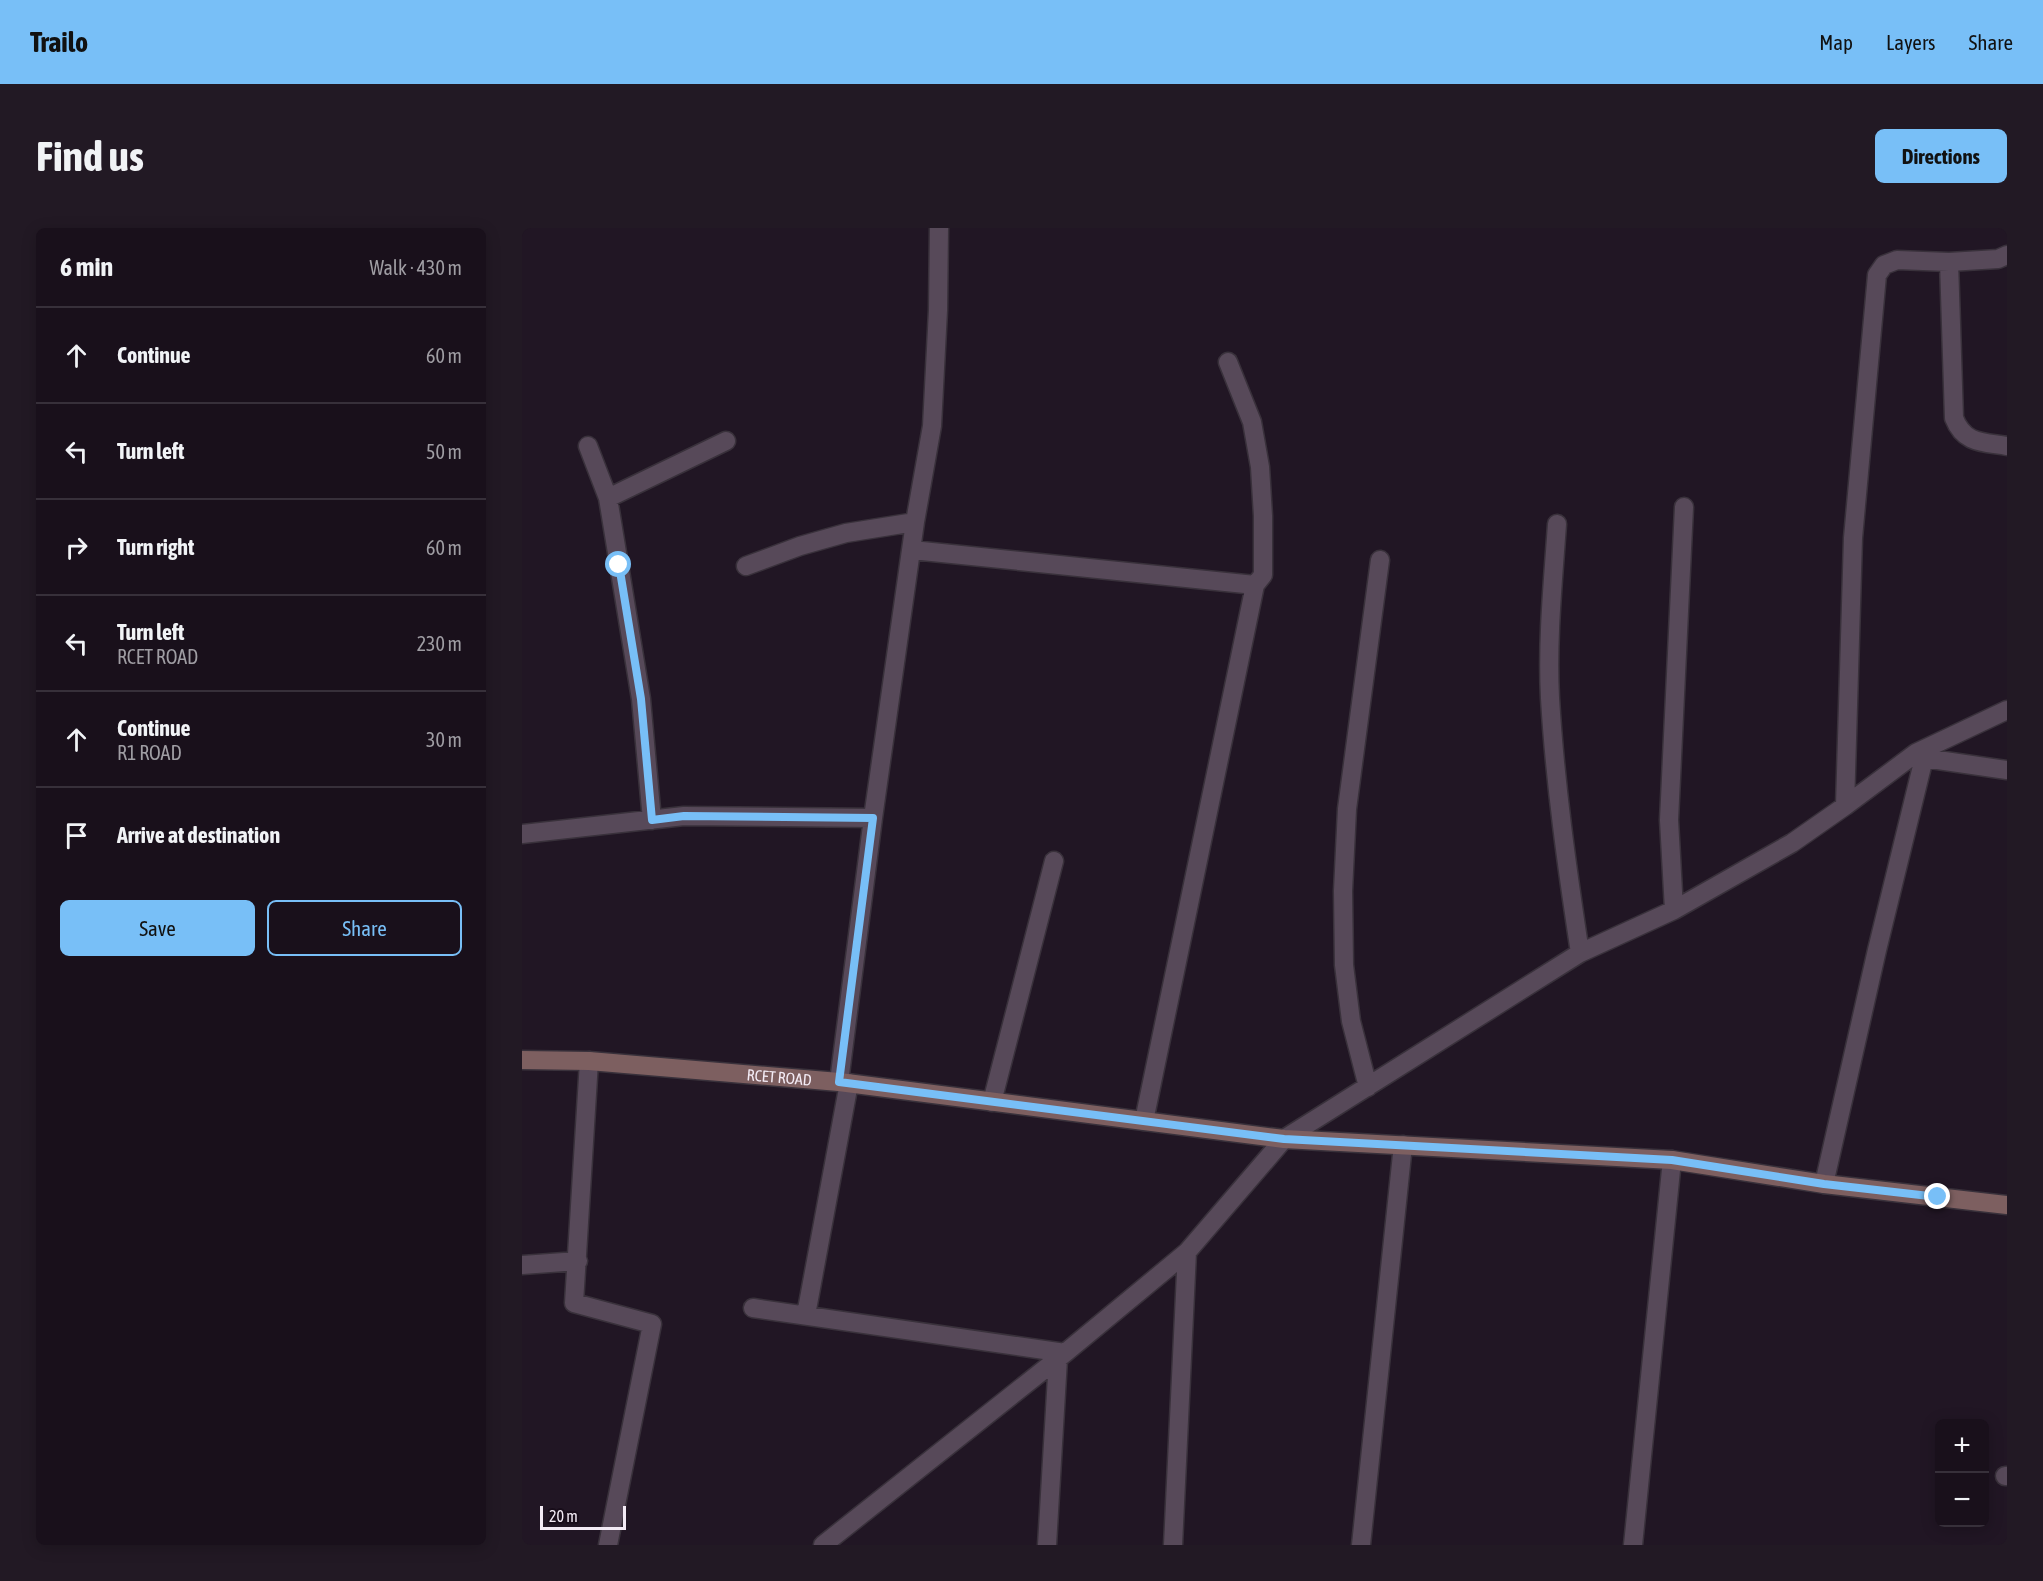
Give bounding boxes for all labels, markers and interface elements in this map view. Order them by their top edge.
text: Trailo [30,26,88,58]
text: Map [1819,30,1853,54]
text: Layers [1886,30,1936,54]
text: Share [1969,30,2013,54]
button: Directions [1875,129,2007,183]
text: Find us [36,132,144,180]
text: 6 min [60,252,113,282]
text: Walk · 430 m [370,256,462,279]
icon: ahead [60,339,93,372]
text: Continue [117,342,191,368]
text: 60 m [426,344,462,367]
icon: left [60,435,93,468]
text: Turn left [117,438,184,464]
text: 50 m [426,440,462,463]
icon: right [60,531,93,564]
text: Turn right [117,534,194,560]
text: 60 m [426,536,462,559]
route start [605,551,631,577]
text: Turn left [117,619,184,645]
icon: left [60,627,93,660]
text: 230 m [417,632,462,655]
text: RCET ROAD [117,645,198,668]
text: Continue [117,715,191,741]
icon: ahead [60,723,93,756]
text: 30 m [426,728,462,751]
text: R1 ROAD [117,741,182,764]
icon: arrive [60,819,93,852]
text: Arrive at destination [117,822,280,848]
button: Save [60,900,255,956]
button: Share [267,900,462,956]
street label: RCET ROAD [746,1065,813,1089]
route end [1924,1183,1950,1209]
map controls [1935,1419,1989,1527]
button: + [1935,1419,1989,1473]
button: − [1935,1473,1989,1527]
scale bar [540,1503,626,1530]
text: 20 m [549,1507,578,1525]

